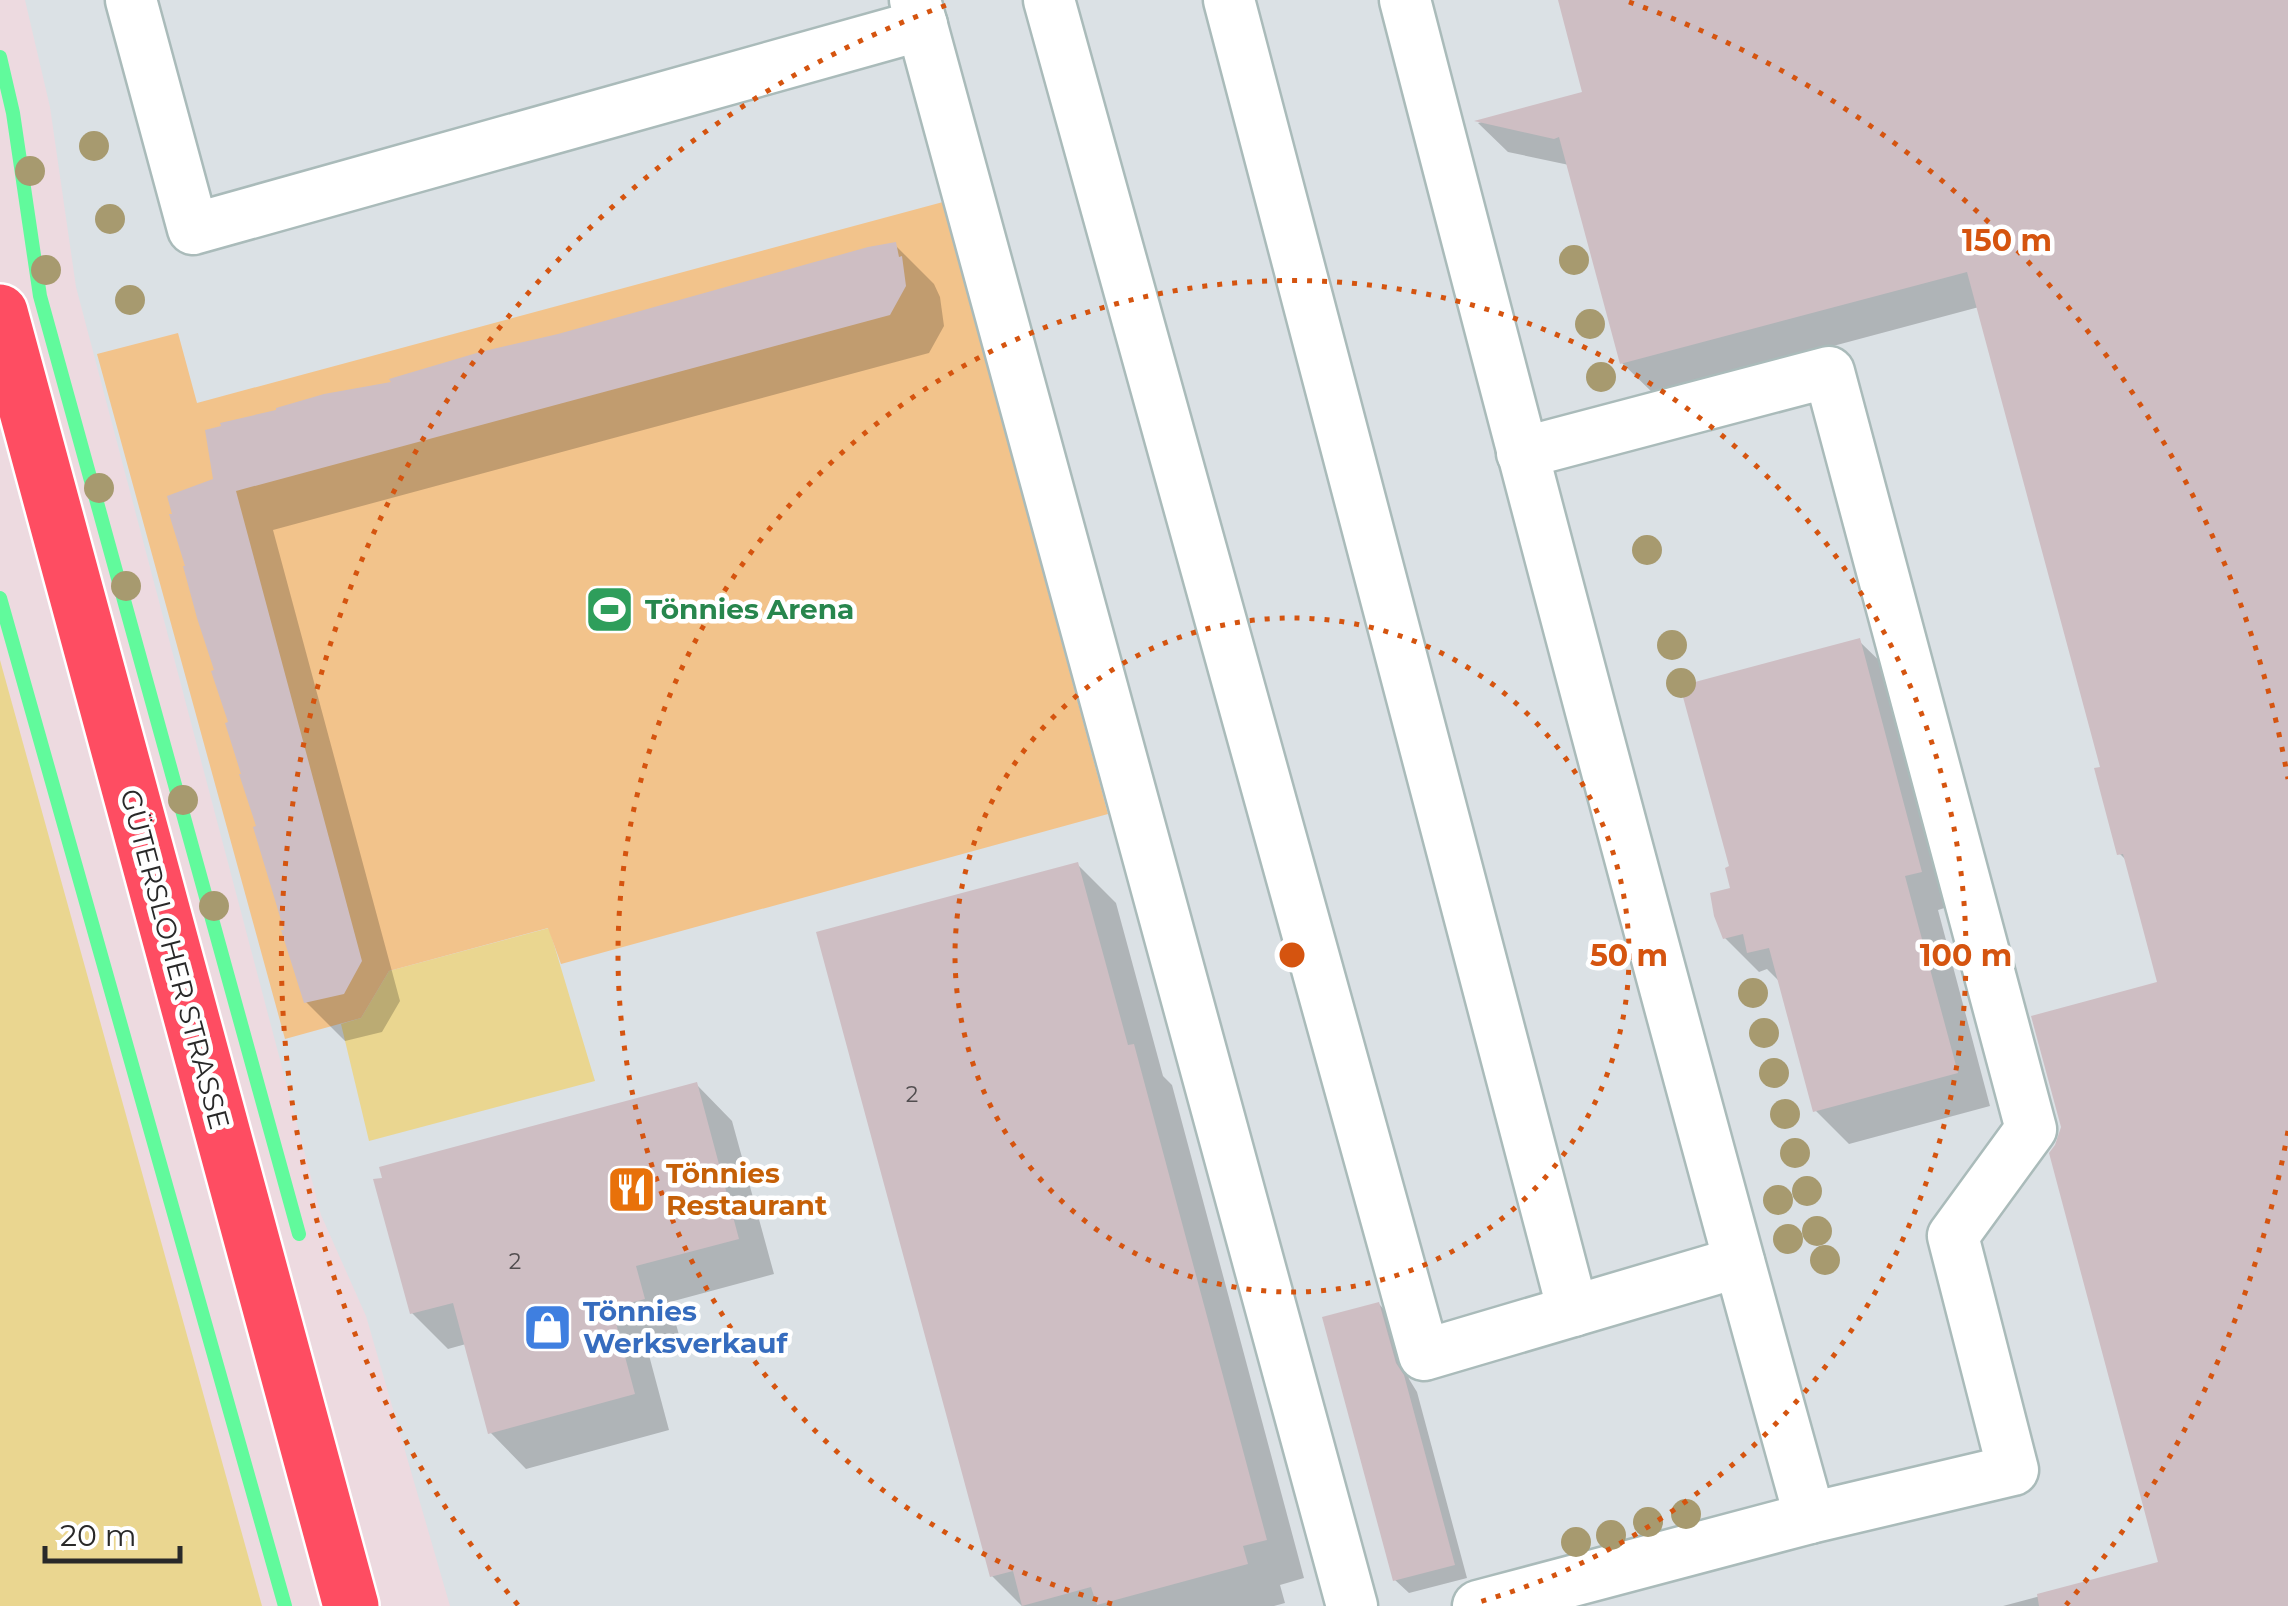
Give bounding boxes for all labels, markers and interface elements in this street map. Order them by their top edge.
text: 150 m [1962,222,2052,259]
sports icon: Tönnies Arena [584,583,636,635]
place label: Tönnies Arena [645,592,854,626]
street label: GÜTERSLOHER STRASSE [113,785,237,1133]
centre of rings [1274,937,1310,973]
text: 50 m [1590,937,1668,974]
text: 100 m [1920,937,2012,974]
house number: 2 [906,1081,918,1108]
place label: Tönnies Restaurant [666,1156,827,1222]
restaurant icon: Tönnies Restaurant [605,1163,657,1215]
house number: 2 [509,1248,521,1275]
place label: Tönnies Werksverkauf [583,1294,789,1360]
shop icon: Tönnies Werksverkauf [522,1301,574,1353]
scale bar [45,1501,180,1563]
text: 20 m [60,1517,137,1554]

